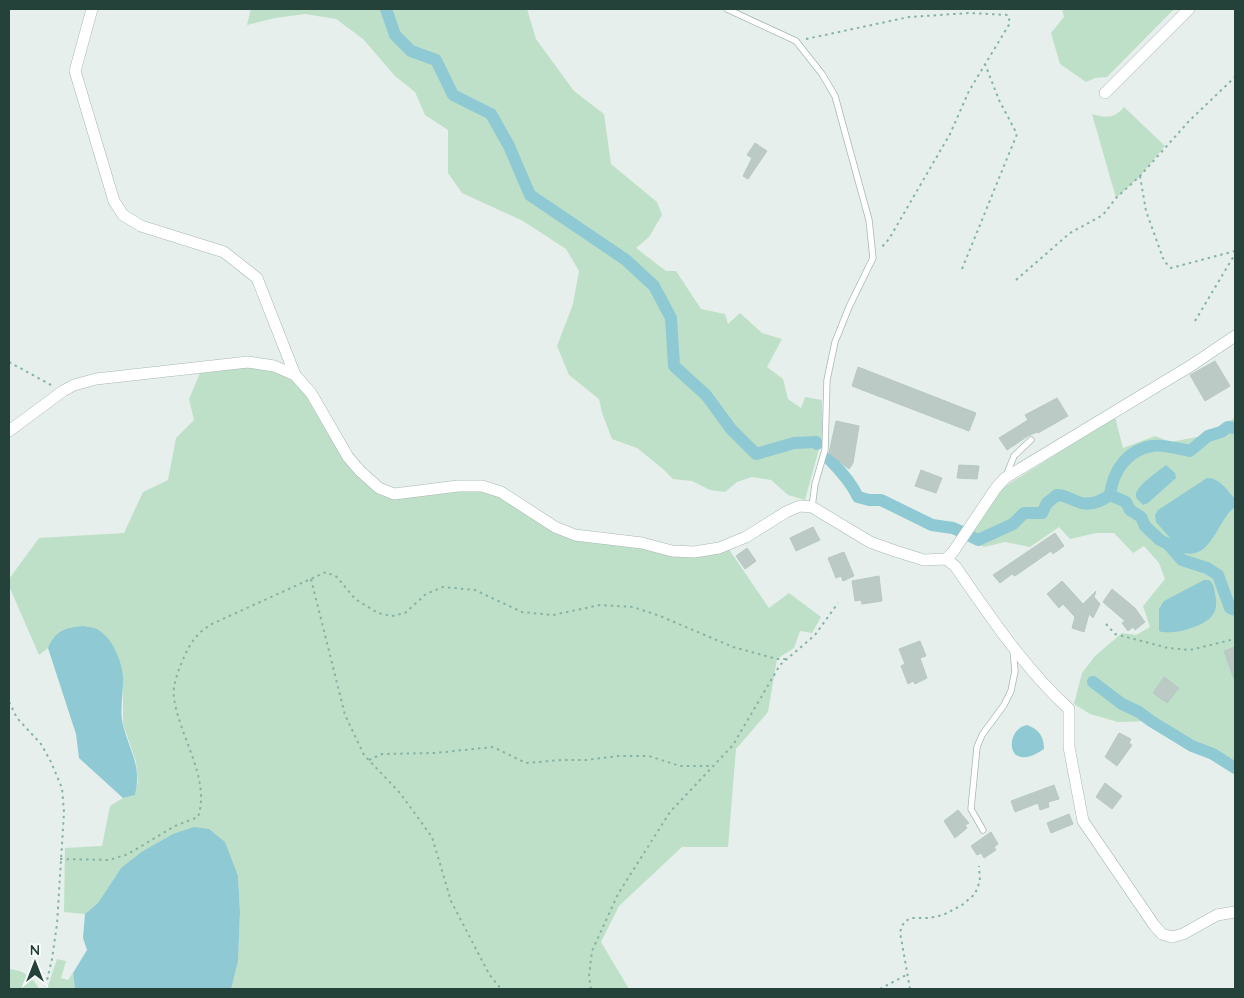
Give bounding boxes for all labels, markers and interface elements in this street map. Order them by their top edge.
north arrow [10,938,60,988]
text: N [30,941,40,959]

